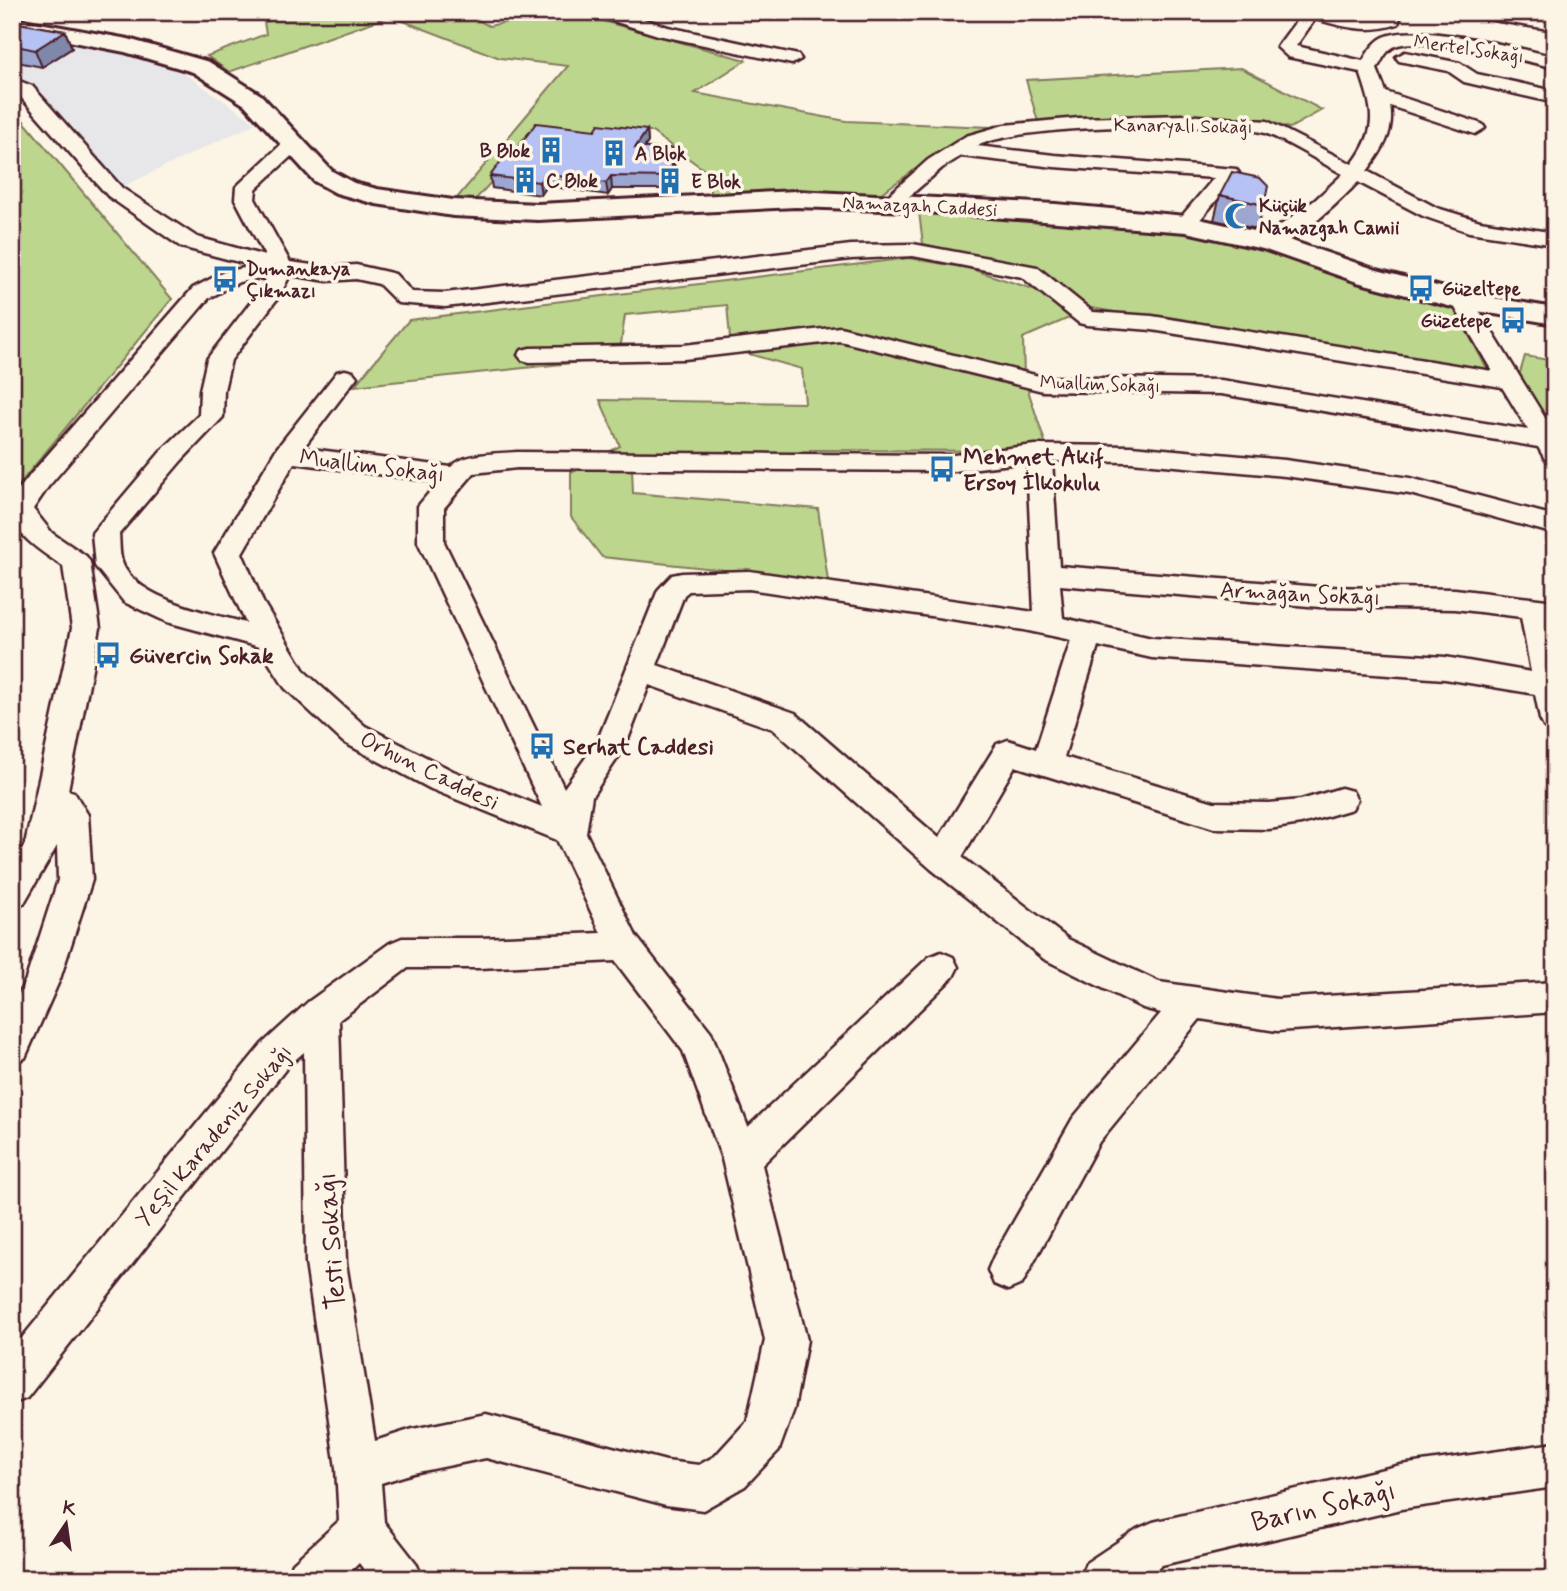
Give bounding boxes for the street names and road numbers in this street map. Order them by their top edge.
street label: Mertel Sokağı [1412,29,1525,71]
street label: Kanaryalı Sokağı [1113,113,1253,141]
street label: Namazgah Caddesi [842,190,998,224]
street label: Muallim Sokağı [1039,370,1161,400]
street label: Muallim Sokağı [298,443,446,491]
street label: Armağan Sokağı [1219,576,1381,614]
street label: Orhun Caddesi [355,725,504,818]
street label: Yeşil Karadeniz Sokağı [129,1039,300,1234]
street label: Testi Sokağı [309,1171,356,1311]
street label: Barın Sokağı [1248,1473,1399,1542]

